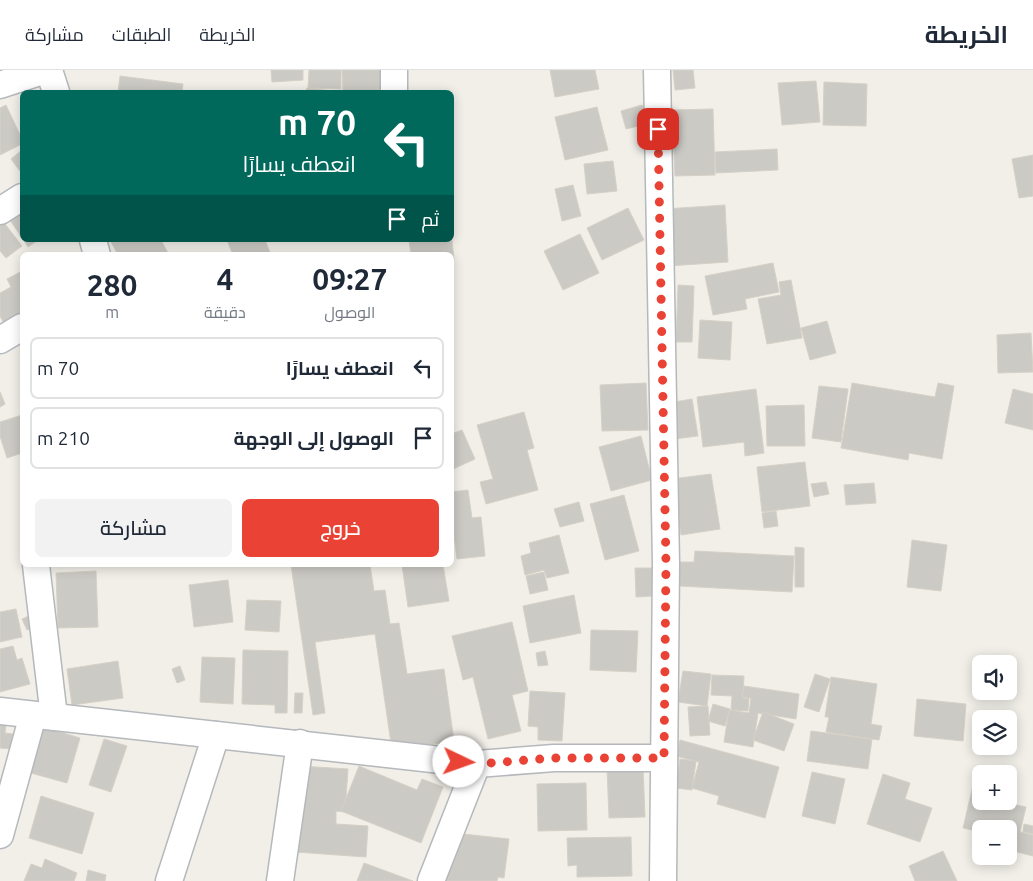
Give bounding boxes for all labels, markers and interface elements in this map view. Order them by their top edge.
text: الخريطة [925,21,1008,48]
text: مشاركة [25,24,84,44]
text: الطبقات [112,24,171,44]
text: الخريطة [199,24,256,44]
text: 70 m [278,102,356,142]
pin [637,108,679,150]
icon: left [374,110,439,175]
icon: arrive [644,115,672,143]
text: انعطف يسارًا [243,151,356,176]
icon: arrive [383,205,411,233]
text: ثم [421,208,439,230]
text: 4 [216,262,233,296]
text: 09:27 [312,262,387,296]
text: 280 [87,268,137,302]
text: m [105,303,119,321]
text: دقيقة [204,303,246,321]
text: الوصول [324,303,375,321]
icon: left [409,354,437,382]
text: 70 m [37,357,79,379]
text: انعطف يسارًا [286,357,394,379]
icon: arrive [409,424,437,452]
text: 210 m [37,427,90,449]
text: الوصول إلى الوجهة [234,427,394,449]
button: مشاركة [35,499,232,557]
button: خروج [242,499,439,557]
map controls [972,655,1017,865]
button: sound [972,655,1017,700]
button: layers [972,710,1017,755]
position arrow [432,735,484,787]
button: + [972,765,1017,810]
button: − [972,820,1017,865]

